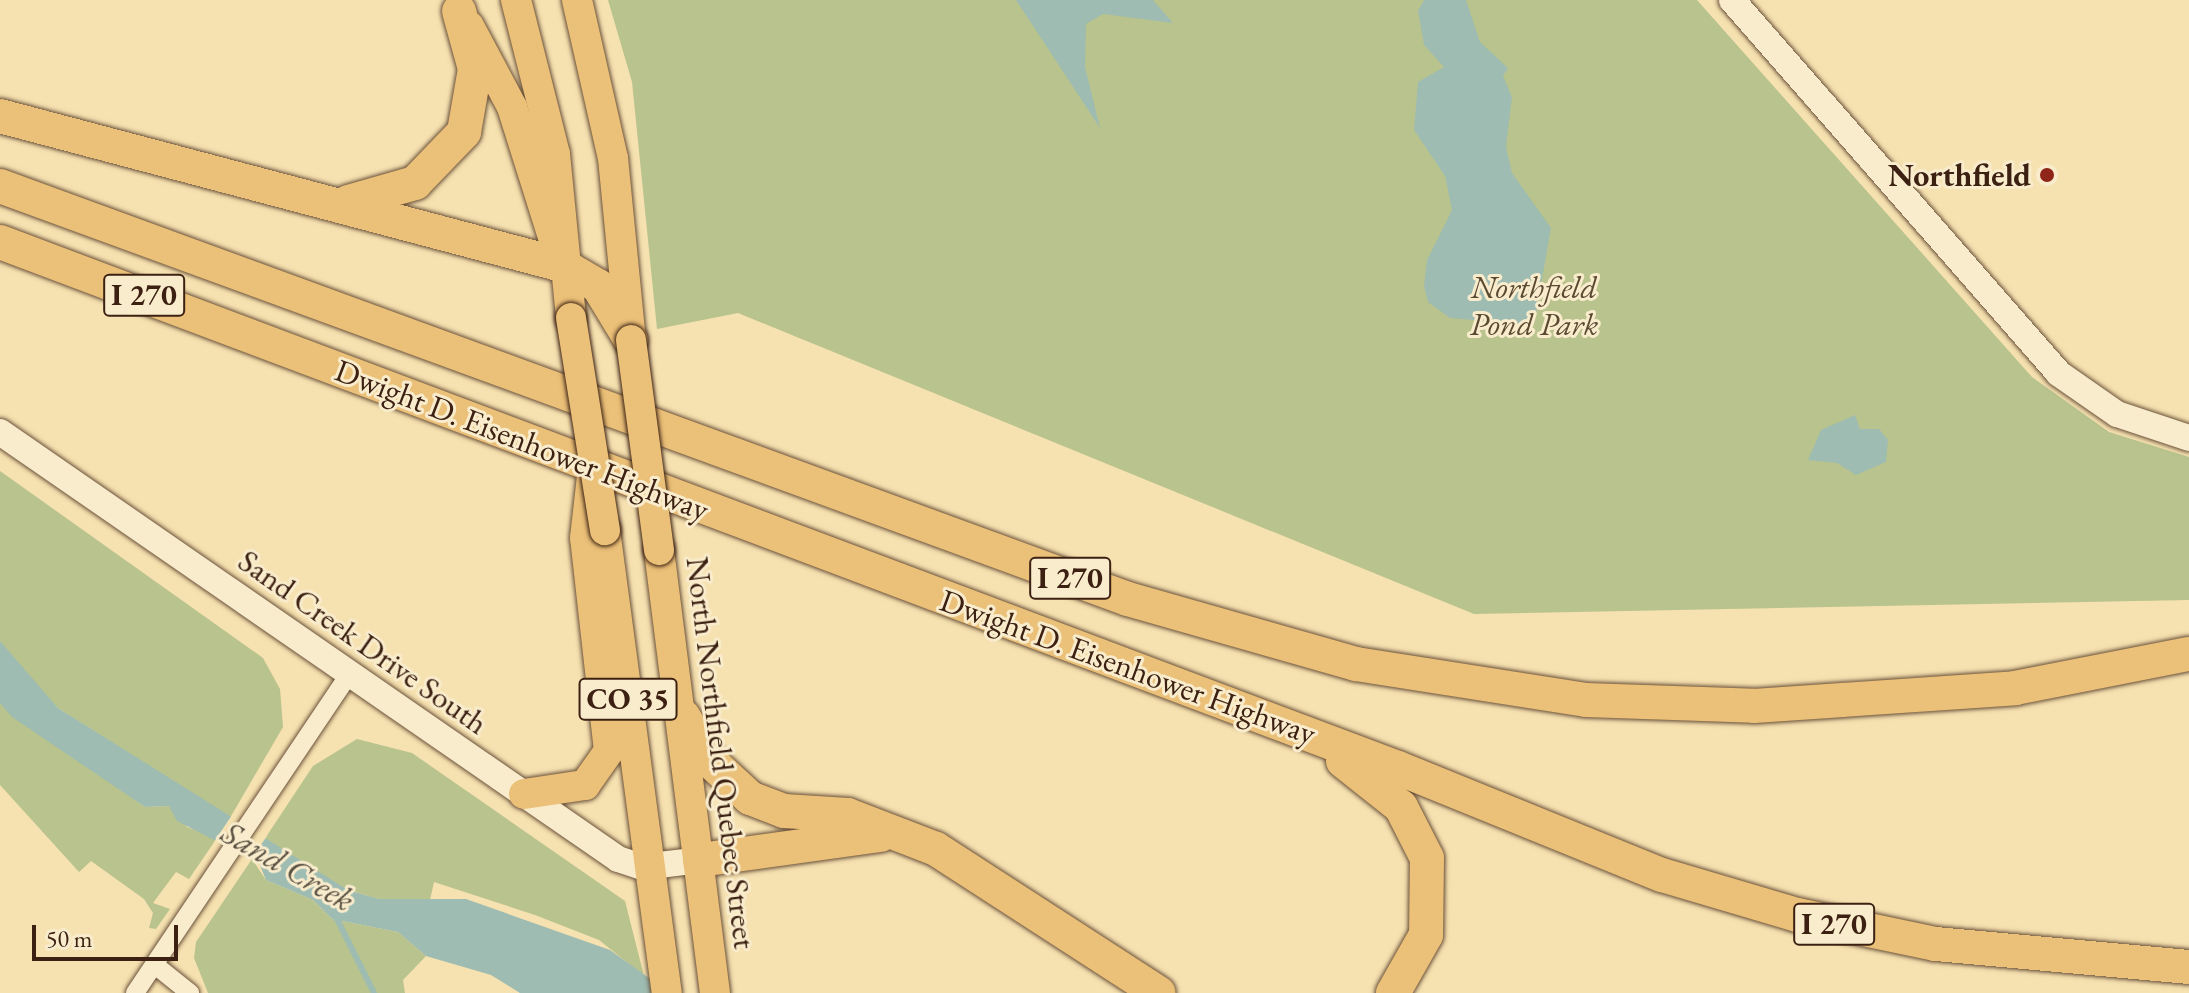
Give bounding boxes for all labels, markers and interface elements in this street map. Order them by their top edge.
place label: Northfield [1888,156,2031,194]
marker: Northfield [2038,166,2056,184]
road number: I 270 [102,269,186,321]
park label: Northfield Pond Park [1470,269,1598,344]
street label: Dwight D. Eisenhower Highway [330,351,714,529]
street label: Sand Creek Drive South [231,542,495,742]
road number: I 270 [1028,552,1112,604]
street label: North Northfield Quebec Street [678,555,764,951]
street label: Dwight D. Eisenhower Highway [935,581,1321,753]
road number: CO 35 [578,673,678,725]
water label: Sand Creek [214,812,362,920]
road number: I 270 [1792,898,1876,950]
scale bar [36,909,182,959]
text: 50 m [46,923,93,954]

